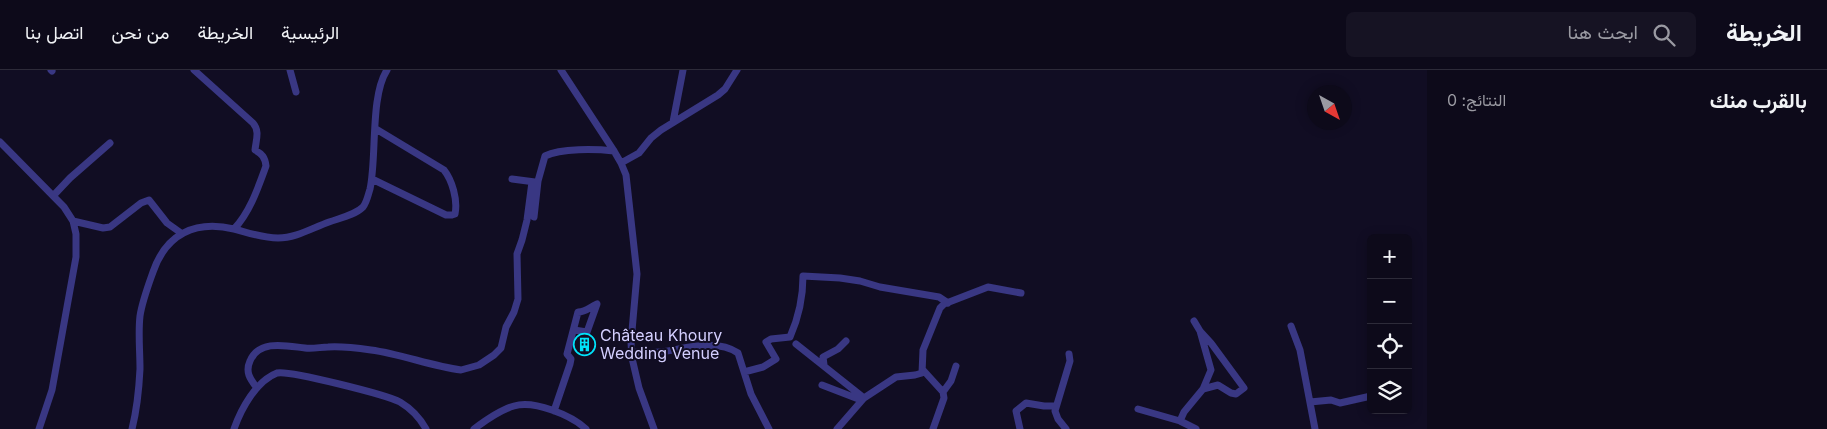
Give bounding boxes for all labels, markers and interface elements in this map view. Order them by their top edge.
search box [1346,12,1696,57]
text: الخريطة [1726,18,1802,47]
text: ابحث هنا [1567,21,1638,44]
icon: search [1650,21,1678,49]
text: اتصل بنا [25,22,83,43]
text: من نحن [111,22,169,43]
text: الخريطة [197,22,253,43]
text: الرئيسية [281,22,339,43]
north arrow [1307,85,1352,130]
text: بالقرب منك [1710,88,1807,113]
text: النتائج: 0 [1447,90,1506,110]
map controls [1367,234,1412,414]
button: + [1367,234,1412,279]
button: − [1367,279,1412,324]
button: locate [1367,324,1412,369]
place label: Château Khoury Wedding Venue [600,325,722,363]
building icon: Château Khoury Wedding Venue [572,332,596,356]
button: layers [1367,369,1412,414]

